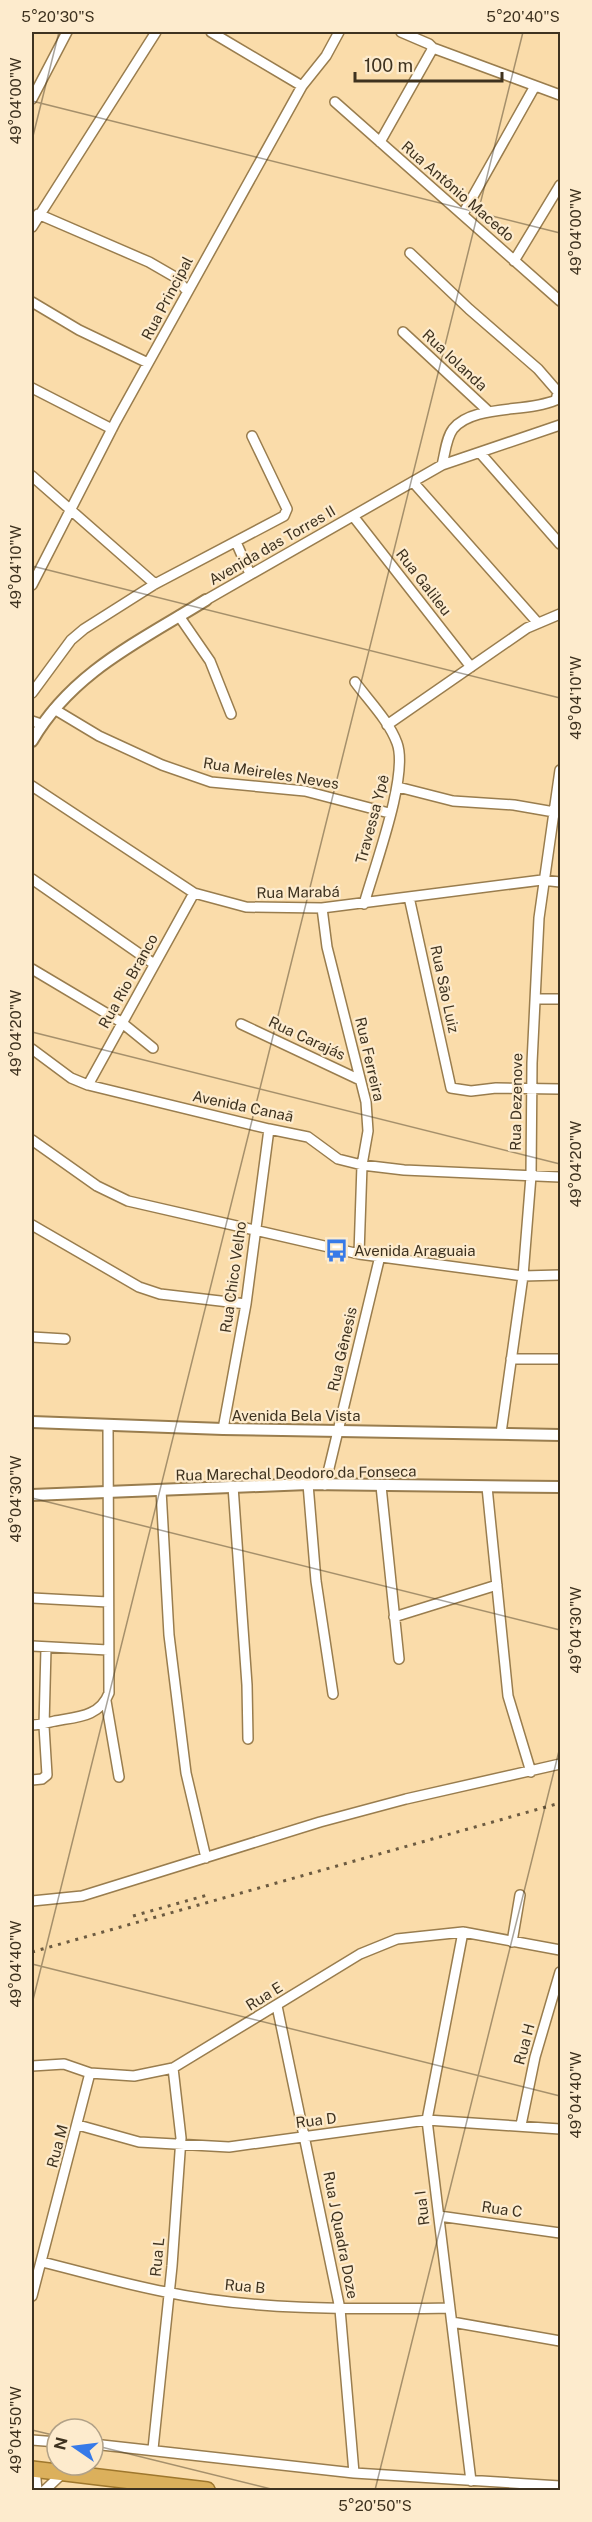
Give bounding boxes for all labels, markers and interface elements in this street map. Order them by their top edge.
text: 5°20'30"S [21,8,95,25]
text: 5°20'40"S [486,8,560,25]
scale bar [355,45,502,83]
text: 100 m [364,55,413,76]
text: 49°04'00"W [7,58,24,145]
street label: Rua Antônio Macedo [398,137,518,245]
text: 49°04'00"W [567,189,584,276]
street label: Rua Principal [138,253,196,343]
street label: Rua Iolanda [419,326,491,394]
street label: Avenida das Torres II [206,502,338,588]
text: 49°04'10"W [7,525,24,609]
street label: Rua Galileu [393,545,455,619]
text: 49°04'10"W [567,656,584,740]
street label: Rua Meireles Neves [202,754,340,792]
street label: Travessa Ypê [352,773,392,865]
street label: Rua Marabá [256,883,340,901]
street label: Rua Rio Branco [95,931,161,1031]
street label: Rua São Luiz [427,943,463,1035]
text: 49°04'20"W [7,990,24,1076]
street label: Rua Carajás [266,1013,348,1063]
street label: Rua Ferreira [352,1015,388,1103]
street label: Rua Dezenove [507,1053,525,1151]
street label: Avenida Canaã [191,1087,295,1125]
text: 49°04'20"W [567,1121,584,1207]
street label: Rua Chico Velho [217,1220,249,1334]
bus stop icon: Avenida Araguaia [323,1237,349,1263]
place label: Avenida Araguaia [354,1242,476,1259]
street label: Rua Gênesis [324,1305,360,1393]
street label: Avenida Bela Vista [232,1407,360,1424]
text: 49°04'30"W [7,1455,24,1543]
street label: Rua Marechal Deodoro da Fonseca [175,1462,417,1484]
text: 49°04'30"W [567,1586,584,1674]
text: 49°04'40"W [7,1920,24,2008]
street label: Rua E [243,1978,285,2014]
street label: Rua H [510,2021,538,2067]
text: 49°04'40"W [567,2051,584,2139]
street label: Rua D [295,2109,337,2131]
street label: Rua M [43,2123,71,2169]
street label: Rua J Quadra Doze [320,2170,362,2300]
street label: Rua I [411,2190,433,2226]
street label: Rua C [481,2198,523,2220]
street label: Rua L [146,2237,168,2277]
street label: Rua B [224,2276,266,2296]
text: 49°04'50"W [7,2386,24,2474]
north arrow [45,2417,105,2477]
text: N [50,2435,72,2452]
text: 5°20'50"S [338,2497,412,2514]

